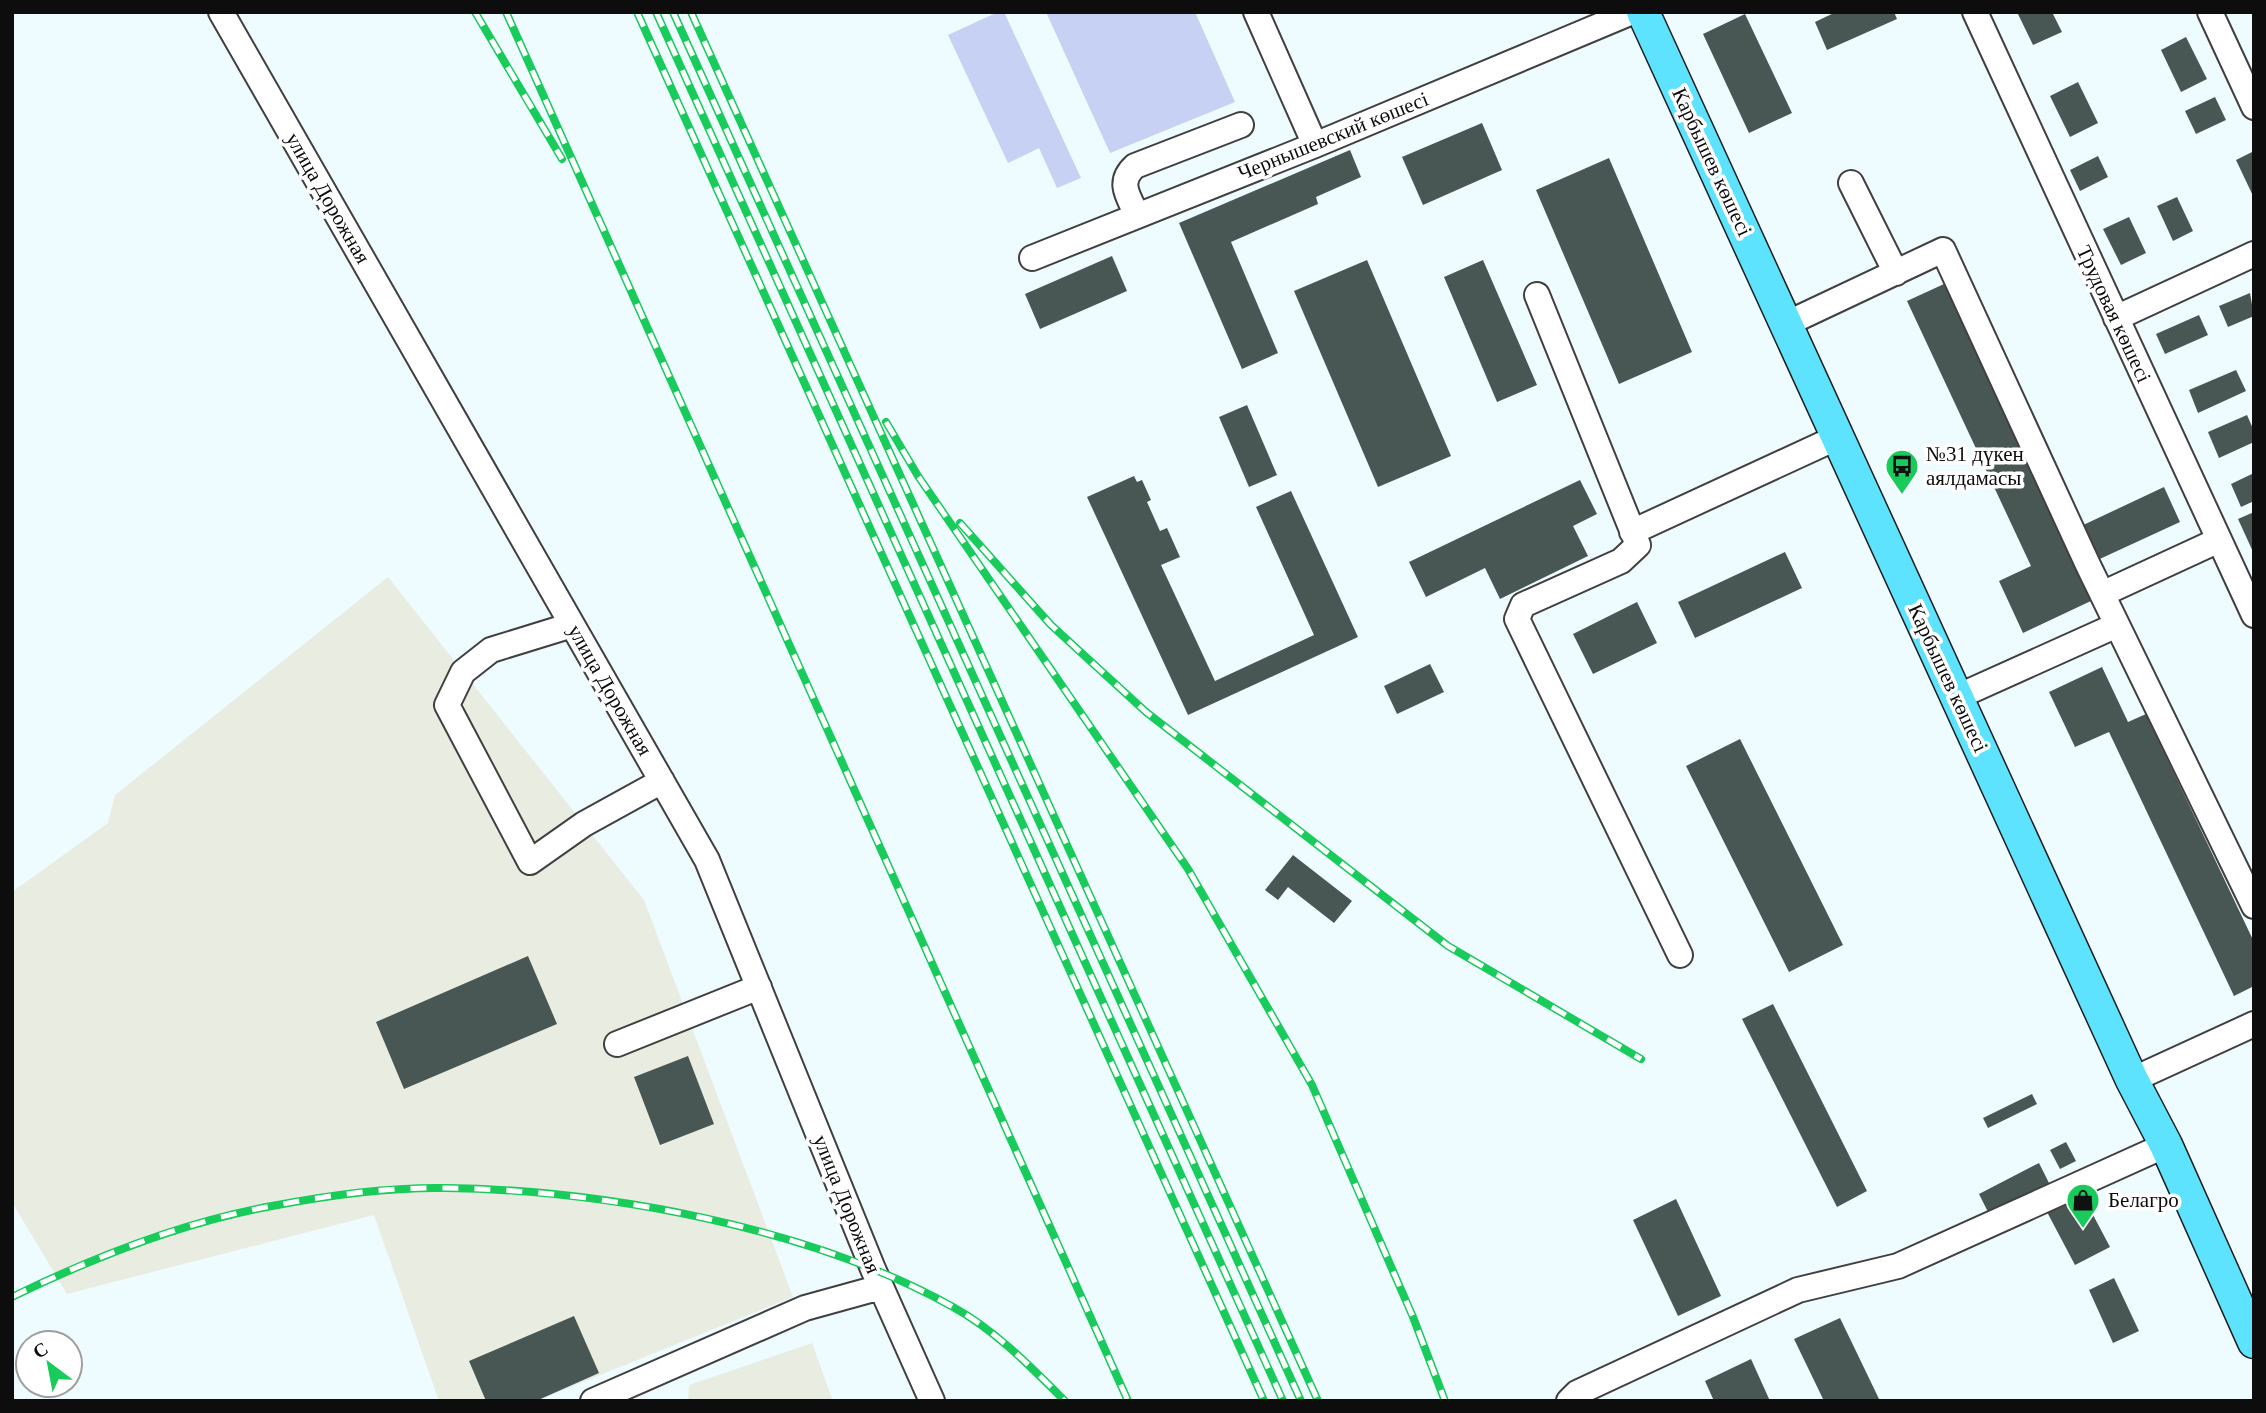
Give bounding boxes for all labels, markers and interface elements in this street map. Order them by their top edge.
street label: Карбышев көшесі [1667,84,1757,240]
street label: Чернышевский көшесі [1234,87,1432,185]
street label: улица Дорожная [281,128,375,268]
street label: Трудовая көшесі [2072,242,2156,386]
place label: №31 дүкен аялдамасы [1926,442,2024,490]
bus stop icon: №31 дүкен аялдамасы [1883,447,1921,496]
street label: Карбышев көшесі [1903,600,1993,756]
street label: улица Дорожная [563,620,657,760]
street label: улица Дорожная [808,1131,886,1277]
shop icon: Белагро [2064,1181,2102,1230]
place label: Белагро [2108,1188,2179,1212]
north arrow [14,1329,84,1399]
text: С [29,1337,52,1363]

